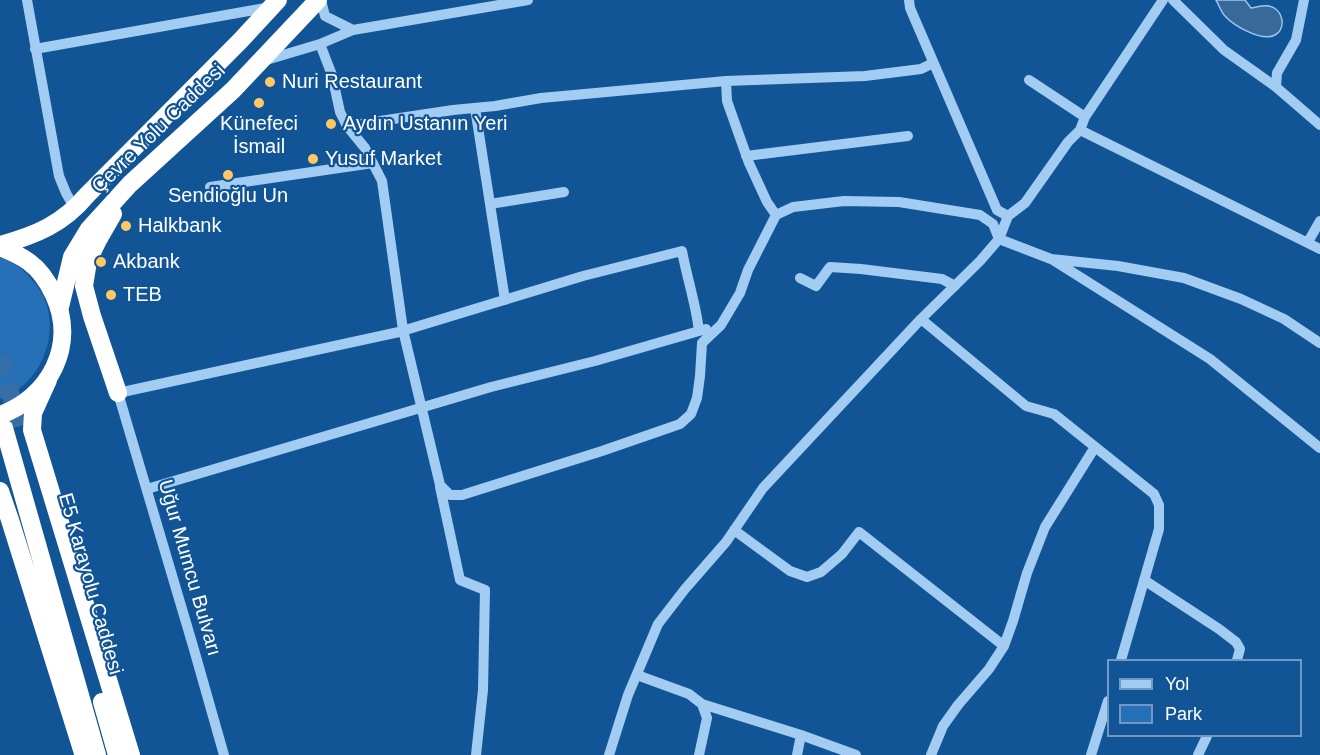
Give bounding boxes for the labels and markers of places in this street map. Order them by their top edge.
place label: Nuri Restaurant [282,70,422,94]
marker: Nuri Restaurant [263,75,277,89]
marker: Künefeci İsmail [252,96,266,110]
place label: Künefeci İsmail [220,112,298,159]
place label: Aydın Ustanın Yeri [343,112,508,136]
marker: Aydın Ustanın Yeri [324,117,338,131]
place label: Yusuf Market [325,147,442,171]
marker: Yusuf Market [306,152,320,166]
marker: Sendioğlu Un [221,168,235,182]
place label: Sendioğlu Un [168,184,288,208]
place label: Halkbank [138,214,221,238]
marker: Halkbank [119,219,133,233]
place label: Akbank [113,250,180,274]
marker: Akbank [94,255,108,269]
place label: TEB [123,283,162,307]
marker: TEB [104,288,118,302]

